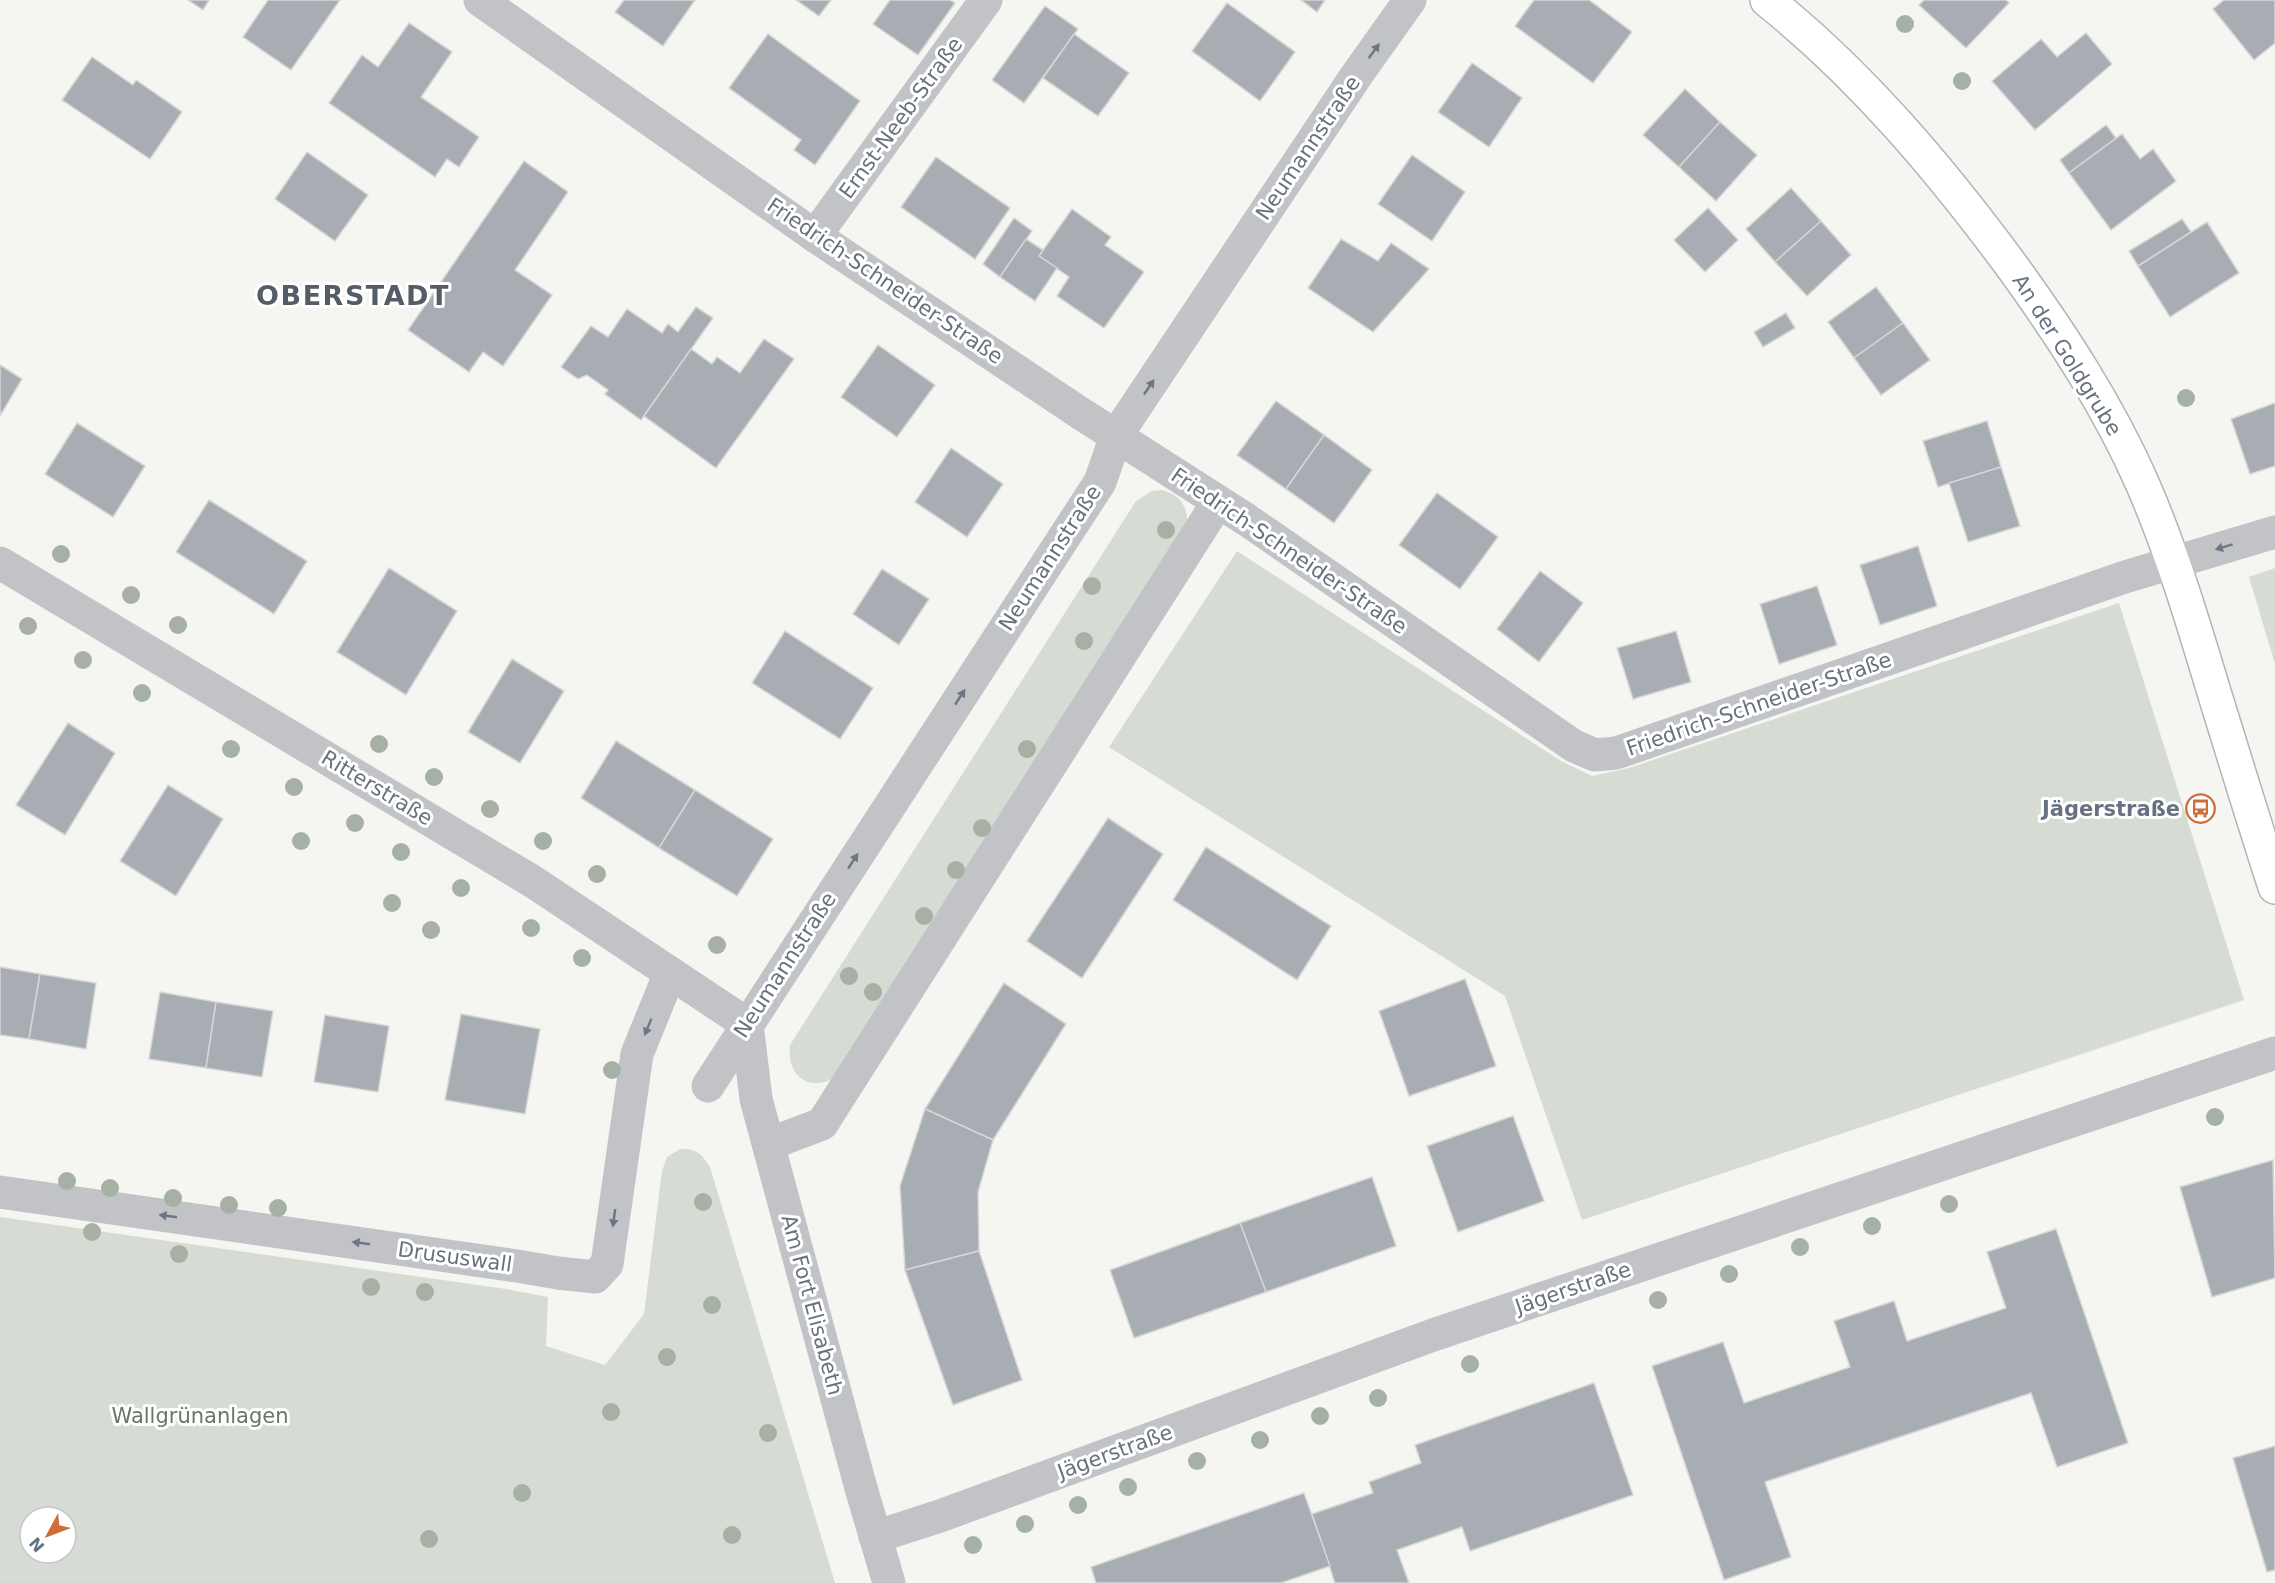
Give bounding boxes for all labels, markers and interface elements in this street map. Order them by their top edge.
street label: Ernst-Neeb-Straße [834,33,968,203]
one-way arrow [1368,43,1380,59]
street label: Neumannstraße [1251,71,1365,225]
street label: Friedrich-Schneider-Straße [763,193,1007,369]
street label: An der Goldgrube [2008,270,2126,440]
district label: OBERSTADT [256,280,450,311]
one-way arrow [1143,379,1154,395]
street label: Friedrich-Schneider-Straße [1167,463,1411,639]
street label: Neumannstraße [994,481,1106,635]
one-way arrow [2215,543,2233,552]
street label: Friedrich-Schneider-Straße [1623,647,1895,761]
one-way arrow [954,689,965,705]
street label: Ritterstraße [317,745,437,831]
bus stop icon: Jägerstraße [2185,793,2217,825]
place label: Jägerstraße [2040,797,2180,821]
one-way arrow [848,852,859,869]
street label: Neumannstraße [729,888,841,1042]
one-way arrow [643,1018,652,1036]
one-way arrow [609,1209,618,1228]
one-way arrow [158,1212,177,1221]
street label: Am Fort Elisabeth [776,1212,848,1398]
street label: Drususwall [396,1237,514,1277]
one-way arrow [352,1239,371,1248]
street label: Jägerstraße [1510,1257,1634,1320]
park label: Wallgrünanlagen [112,1404,288,1428]
street label: Jägerstraße [1052,1420,1176,1485]
north arrow [18,1505,78,1565]
text: N [25,1533,49,1556]

